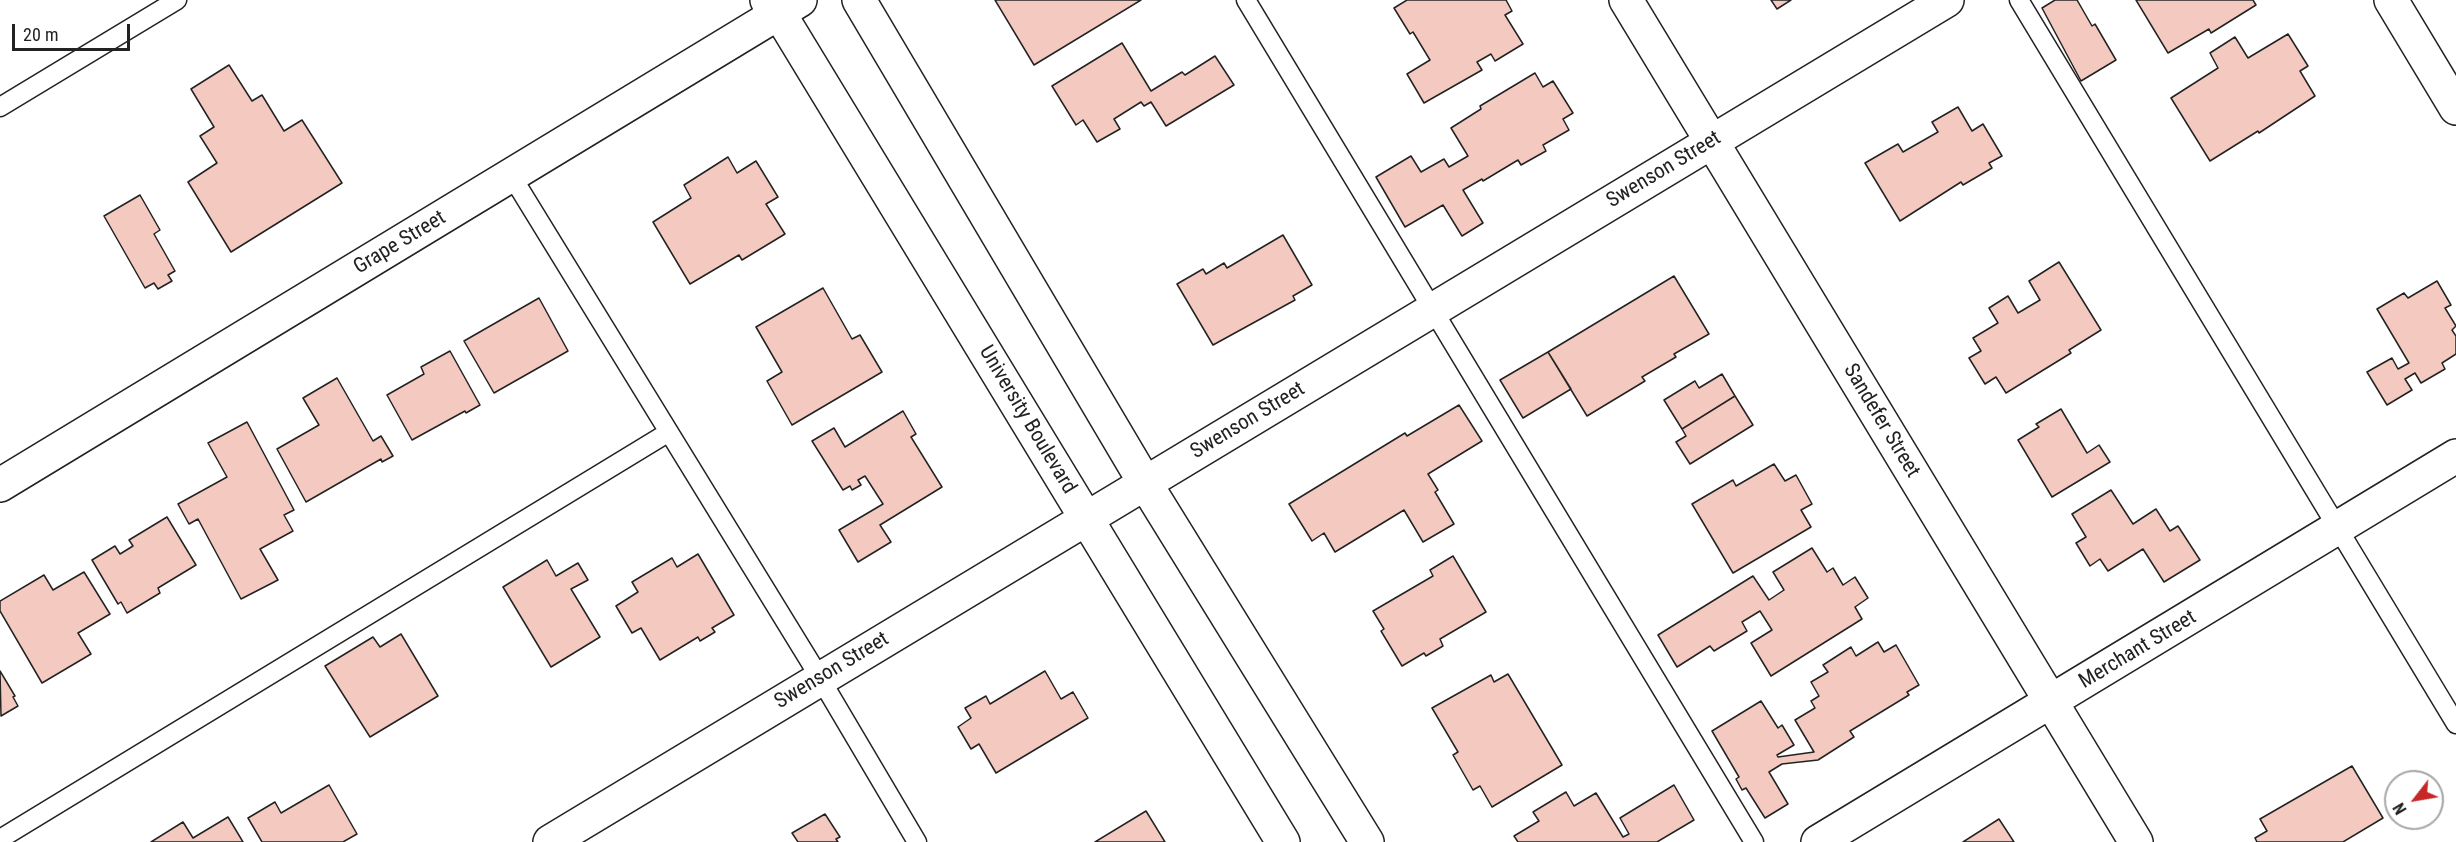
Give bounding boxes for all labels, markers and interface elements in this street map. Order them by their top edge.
scale bar [15,12,134,50]
text: 20 m [23,24,58,45]
street label: Swenson Street [1602,126,1726,214]
street label: Grape Street [350,206,450,280]
street label: University Boulevard [973,341,1081,499]
street label: Sandefer Street [1837,360,1925,482]
street label: Swenson Street [1186,377,1310,465]
street label: Merchant Street [2075,605,2201,695]
street label: Swenson Street [770,627,894,715]
north arrow [2384,770,2444,830]
text: N [2389,799,2411,818]

